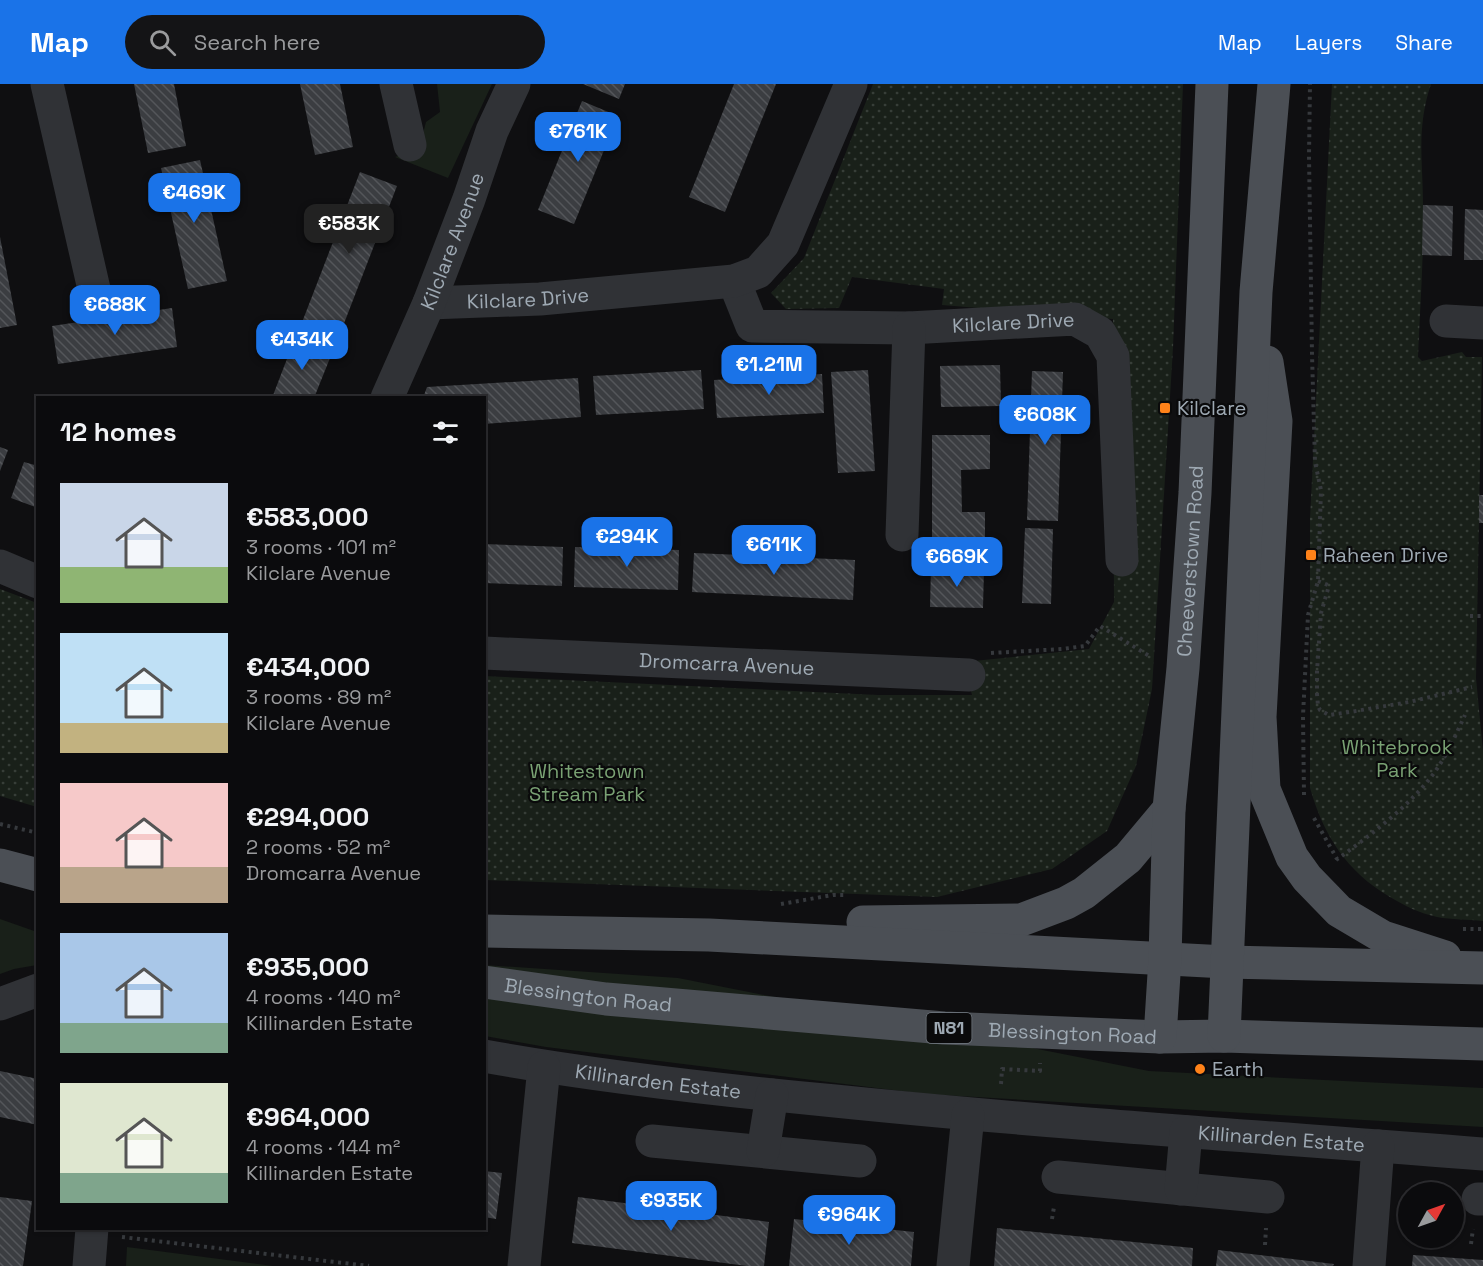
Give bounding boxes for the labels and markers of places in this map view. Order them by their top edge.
pin: €761K [536,112,620,163]
pin: €469K [152,173,236,224]
pin: €583K [307,204,391,255]
pin: €688K [73,285,157,336]
pin: €434K [260,320,344,371]
pin: €1.21M [720,345,818,396]
pin: €608K [1003,395,1087,446]
place label: Kilclare [1177,395,1246,421]
marker: Kilclare [1158,401,1172,415]
pin: €294K [585,517,669,568]
pin: €611K [732,525,816,576]
pin: €669K [915,537,999,588]
place label: Raheen Drive [1323,542,1448,568]
marker: Raheen Drive [1304,548,1318,562]
place label: Earth [1212,1056,1264,1082]
marker: Earth [1193,1062,1207,1076]
pin: €935K [629,1181,713,1232]
pin: €964K [807,1195,891,1246]

